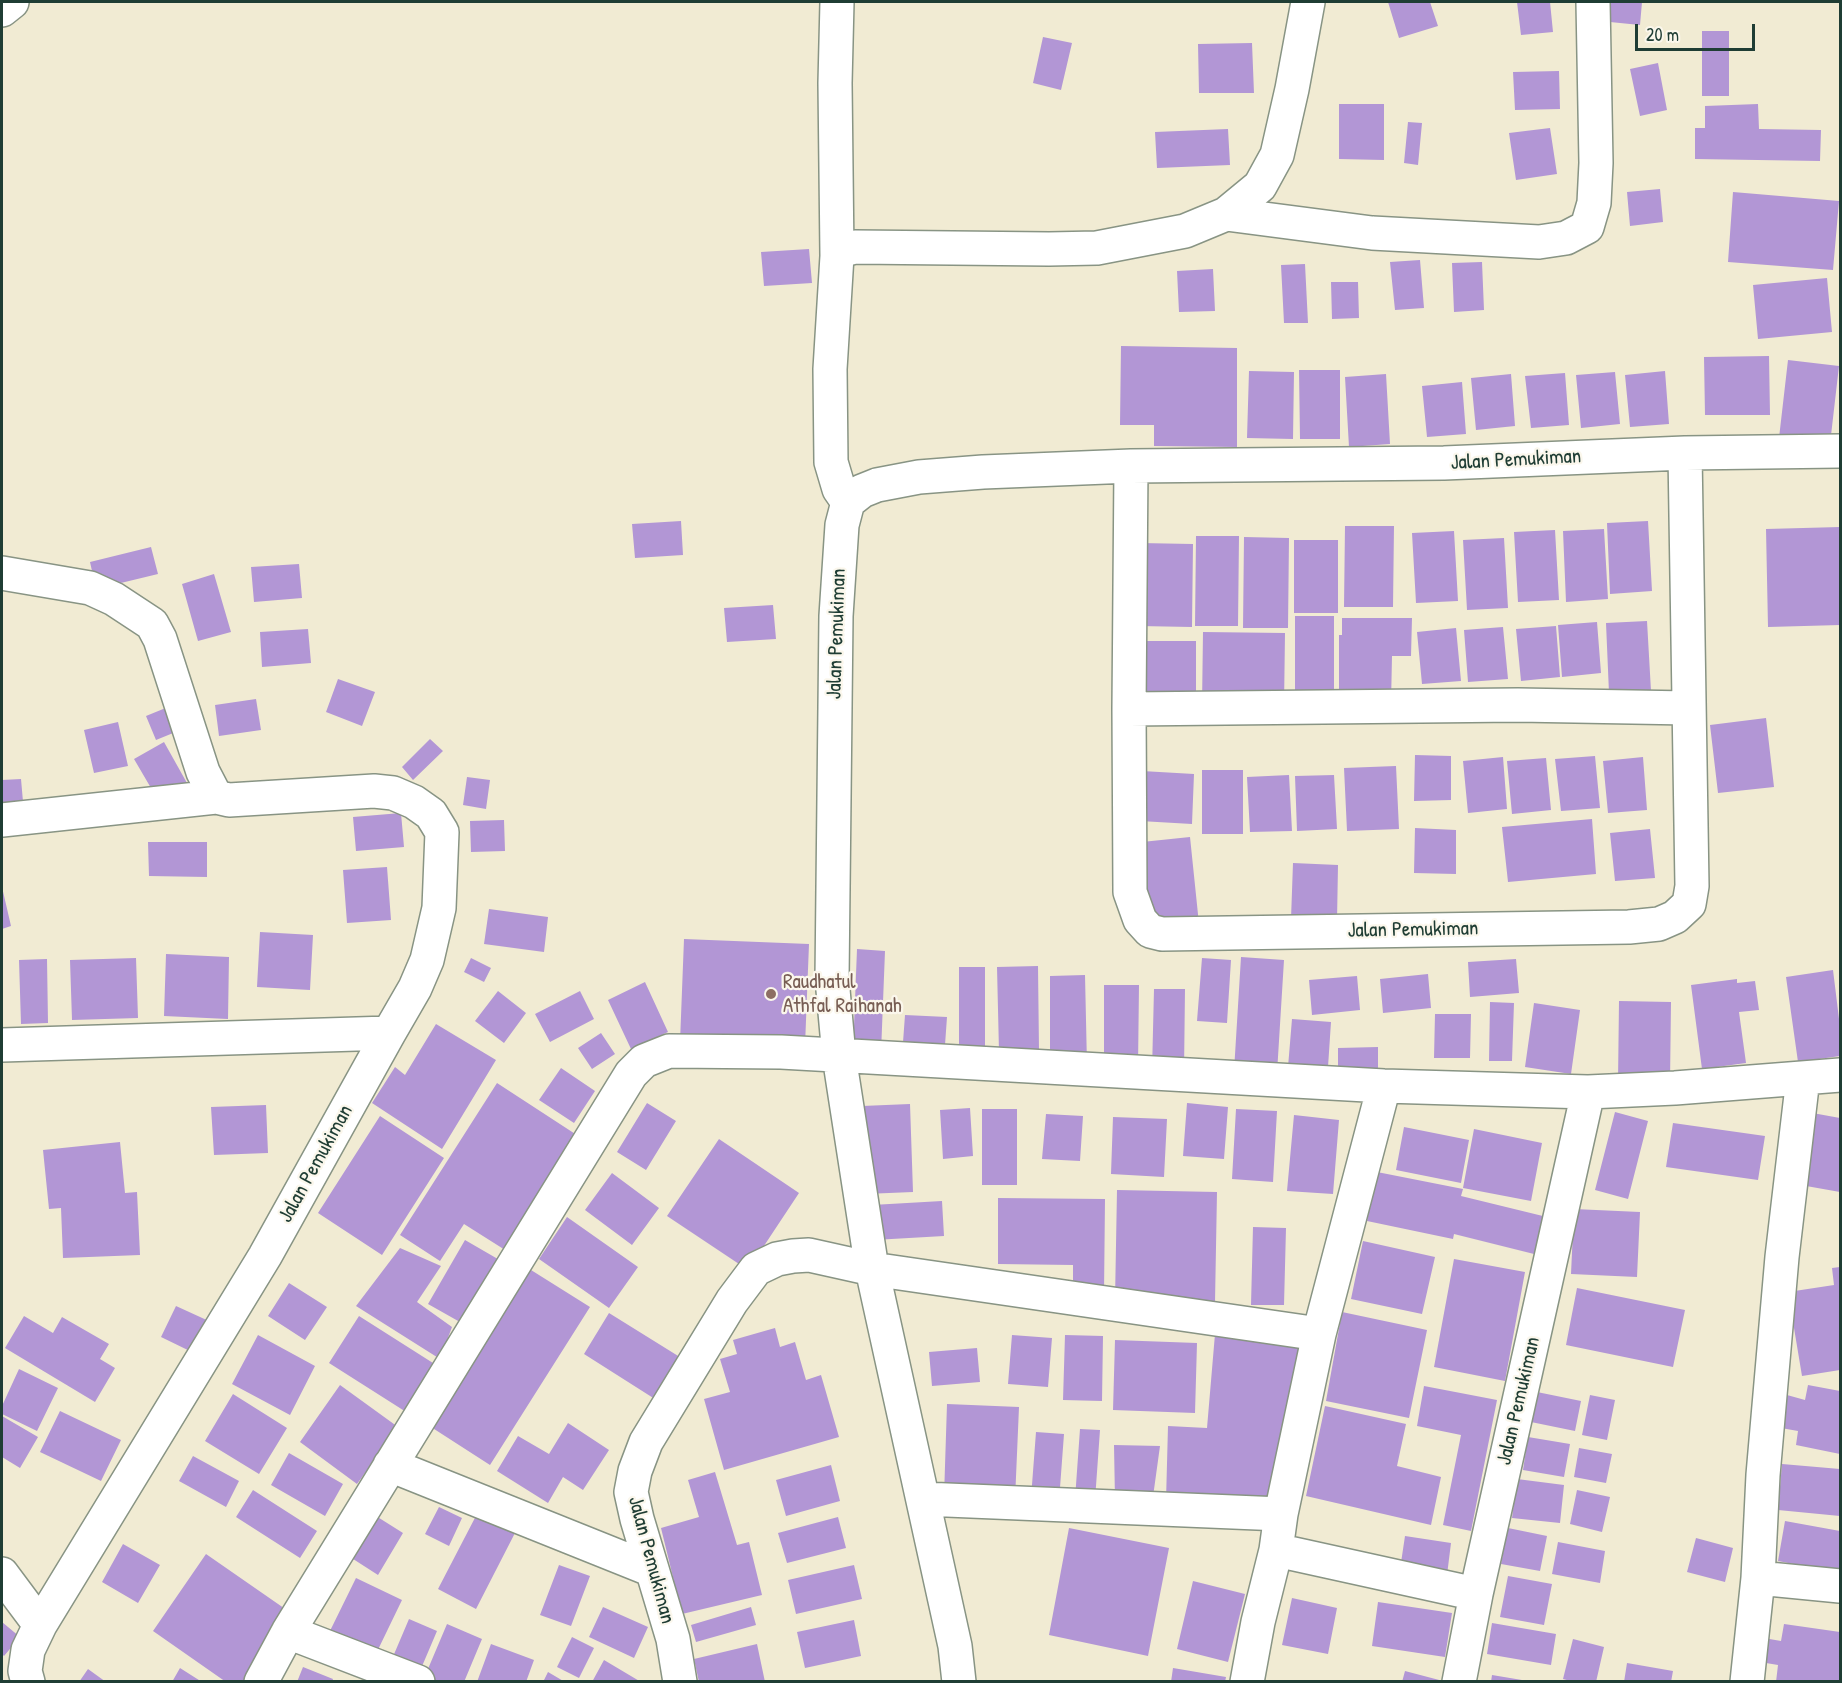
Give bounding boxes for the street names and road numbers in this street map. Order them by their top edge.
street label: Jalan Pemukiman [1450,444,1582,476]
street label: Jalan Pemukiman [822,568,852,700]
street label: Jalan Pemukiman [1347,916,1479,944]
street label: Jalan Pemukiman [273,1101,359,1227]
street label: Jalan Pemukiman [1492,1334,1546,1468]
street label: Jalan Pemukiman [622,1494,680,1626]

